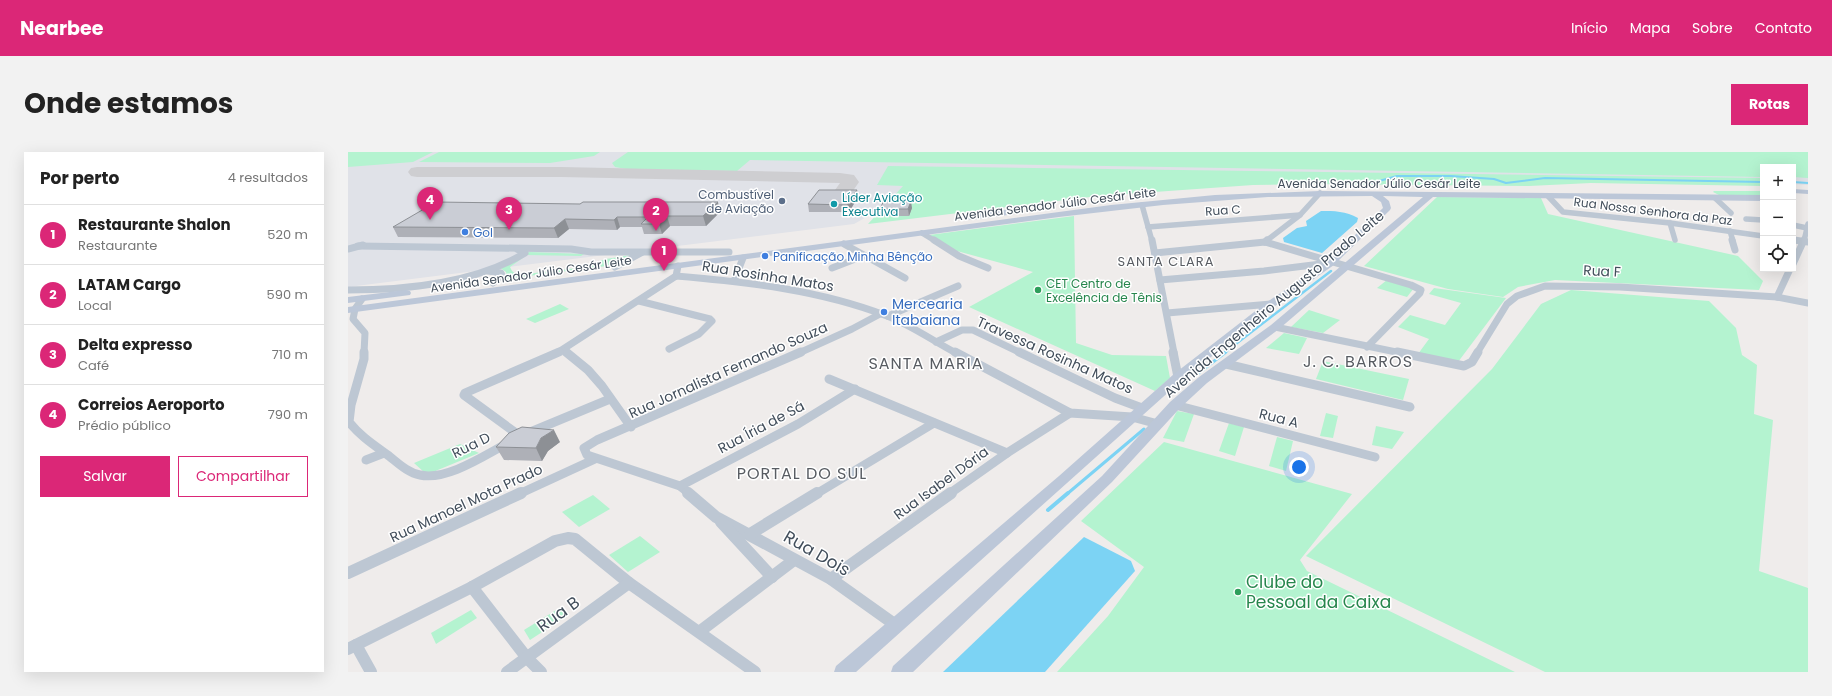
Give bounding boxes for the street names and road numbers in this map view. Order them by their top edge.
street label: Avenida Senador Júlio Cesár Leite [1277,175,1481,192]
street label: Avenida Senador Júlio Cesár Leite [953,183,1157,225]
street label: Rua Nossa Senhora da Paz [1573,193,1733,229]
street label: Rua C [1205,200,1241,220]
street label: Avenida Engenheiro Augusto Prado Leite [1160,205,1389,402]
street label: Avenida Senador Júlio Cesár Leite [429,251,633,297]
street label: Rua Rosinha Matos [701,256,835,296]
street label: Rua F [1583,260,1621,282]
street label: Travessa Rosinha Matos [974,312,1136,398]
street label: Rua Jornalista Fernando Souza [625,317,831,423]
street label: Rua Íria de Sá [714,396,808,458]
street label: Rua A [1257,403,1301,433]
street label: Rua D [448,427,494,463]
street label: Rua Isabel Dória [889,442,993,524]
street label: Rua Manoel Mota Prado [386,459,546,547]
street label: Rua Dois [779,524,855,582]
street label: Rua B [532,590,584,638]

